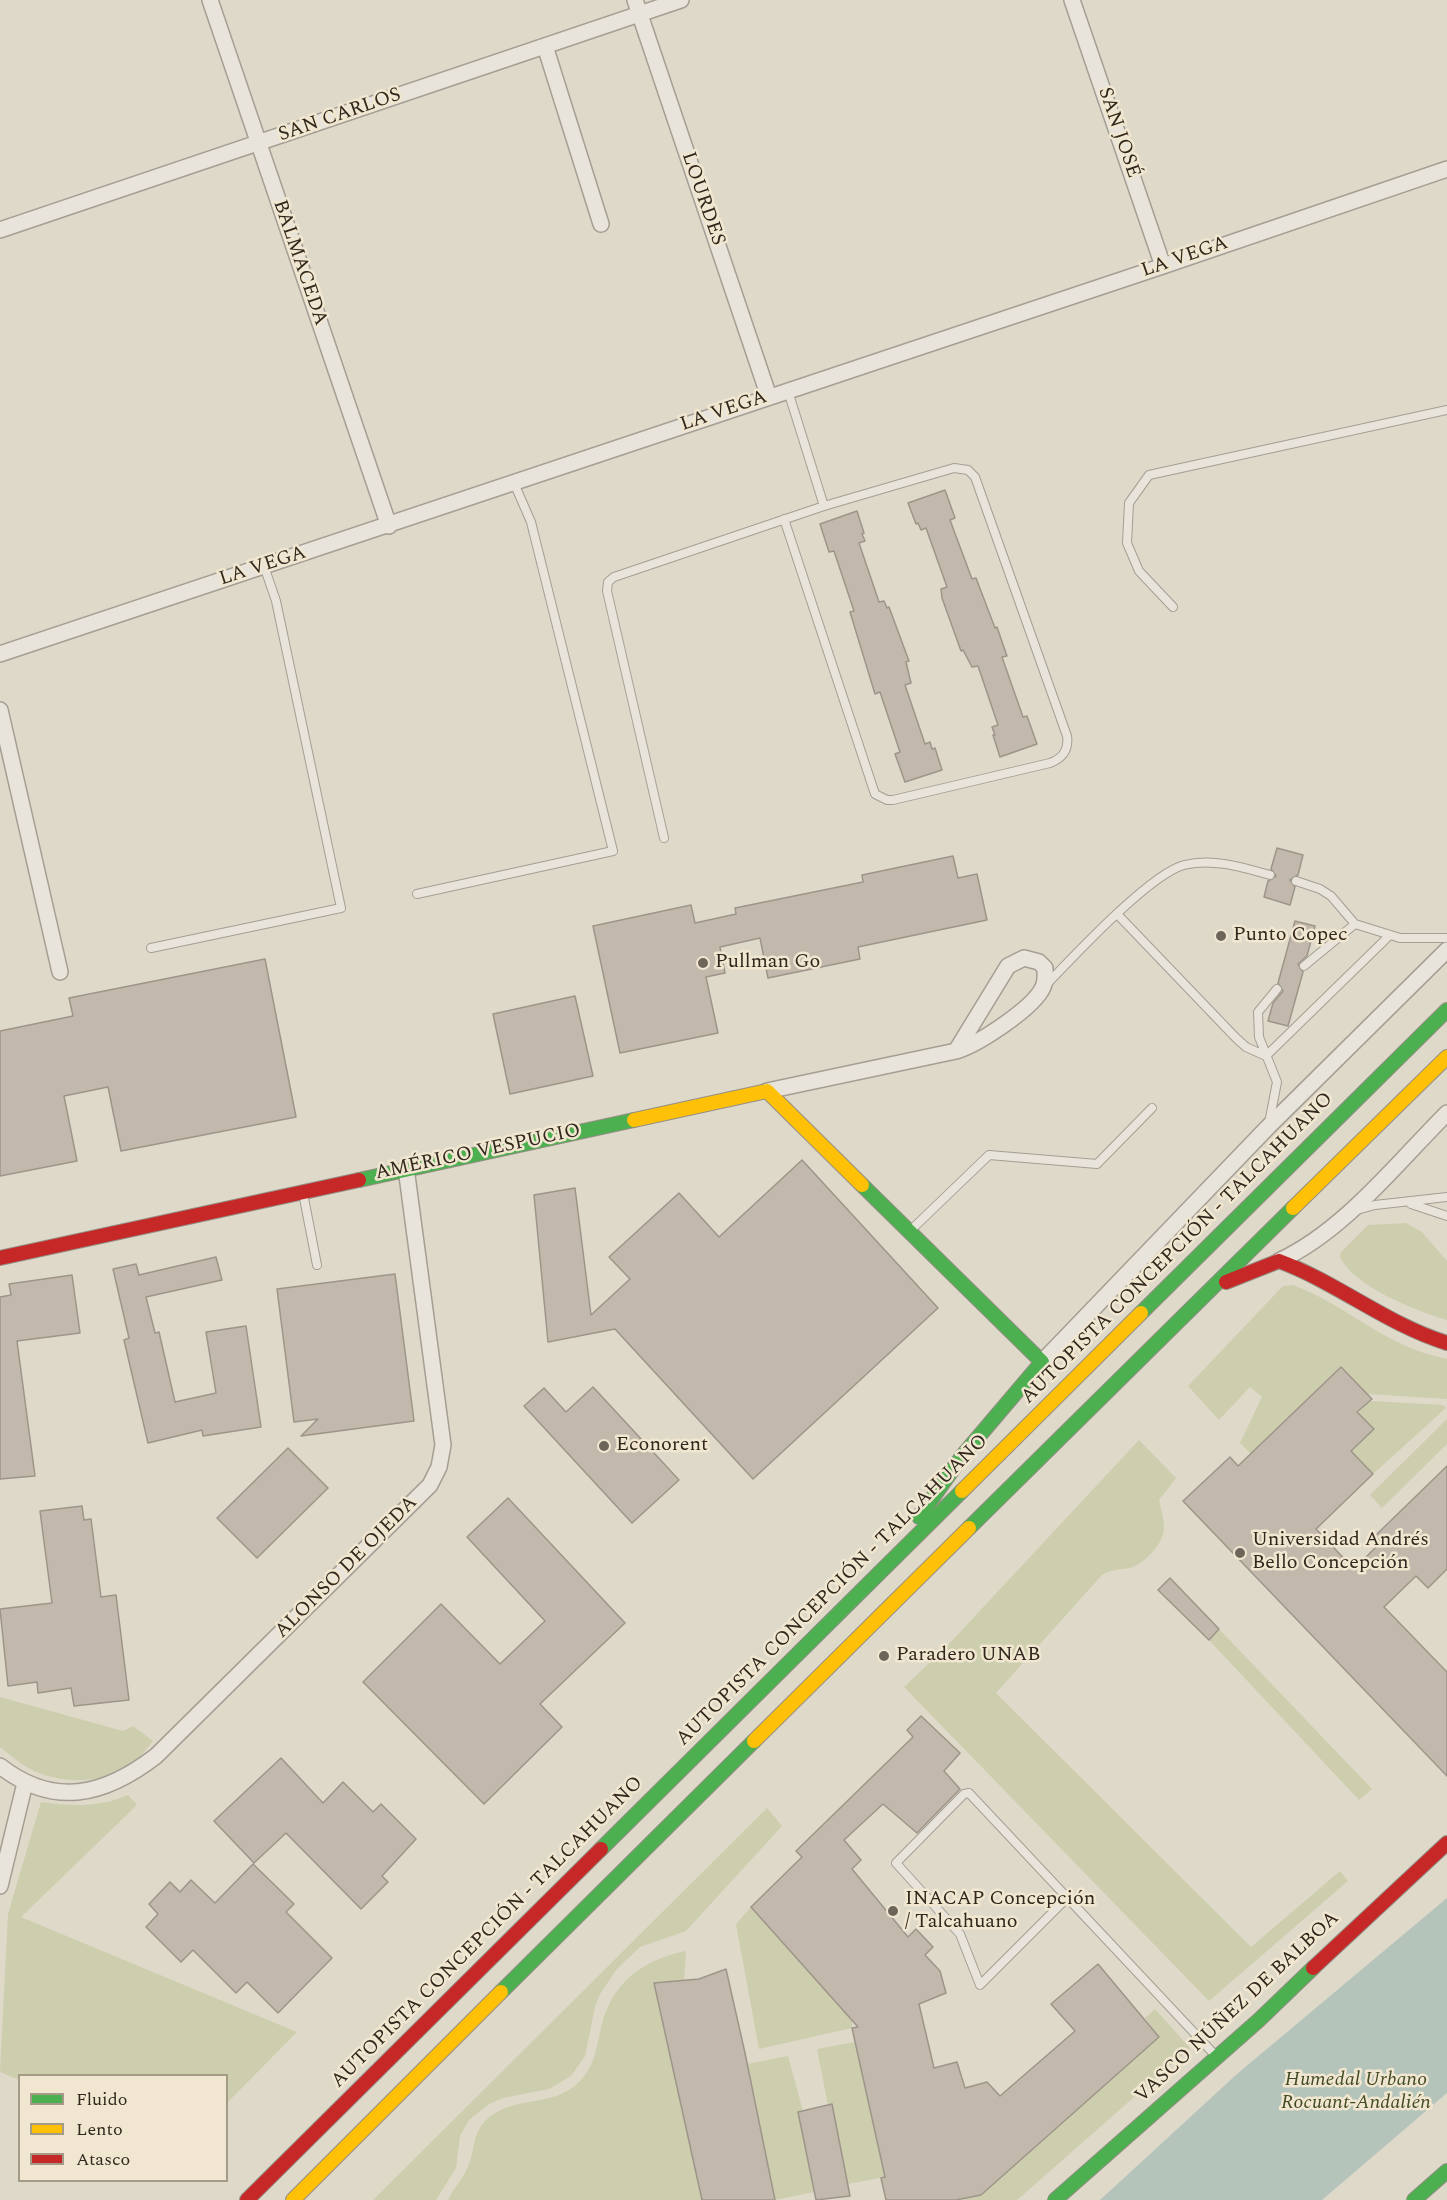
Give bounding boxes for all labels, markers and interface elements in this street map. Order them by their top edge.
street label: SAN CARLOS [276,84,404,148]
street label: SAN JOSÉ [1091,85,1145,181]
street label: LOURDES [675,149,729,249]
street label: BALMACEDA [266,197,332,329]
street label: LA VEGA [1139,232,1231,284]
street label: LA VEGA [678,386,770,438]
street label: LA VEGA [216,542,310,592]
place label: Punto Copec [1233,924,1348,948]
marker: Punto Copec [1214,929,1228,943]
place label: Pullman Go [715,951,820,975]
marker: Pullman Go [696,956,710,970]
street label: AUTOPISTA CONCEPCIÓN - TALCAHUANO [1017,1088,1339,1410]
street label: AMÉRICO VESPUCIO [373,1119,583,1187]
street label: AUTOPISTA CONCEPCIÓN - TALCAHUANO [672,1430,994,1752]
place label: Econorent [616,1434,708,1458]
marker: Econorent [597,1439,611,1453]
street label: ALONSO DE OJEDA [271,1492,423,1644]
place label: Universidad Andrés Bello Concepción [1252,1529,1429,1576]
marker: Universidad Andrés Bello Concepción [1233,1546,1247,1560]
place label: Paradero UNAB [896,1644,1040,1668]
marker: Paradero UNAB [877,1649,891,1663]
street label: AUTOPISTA CONCEPCIÓN - TALCAHUANO [327,1772,649,2094]
place label: INACAP Concepción / Talcahuano [905,1888,1095,1935]
marker: INACAP Concepción / Talcahuano [886,1904,900,1918]
street label: VASCO NÚÑEZ DE BALBOA [1131,1907,1345,2109]
park label: Humedal Urbano Rocuant-Andalién [1281,2069,1431,2116]
legend [18,2074,228,2182]
text: Fluido [76,2086,128,2113]
text: Lento [76,2116,123,2143]
text: Atasco [76,2146,130,2173]

